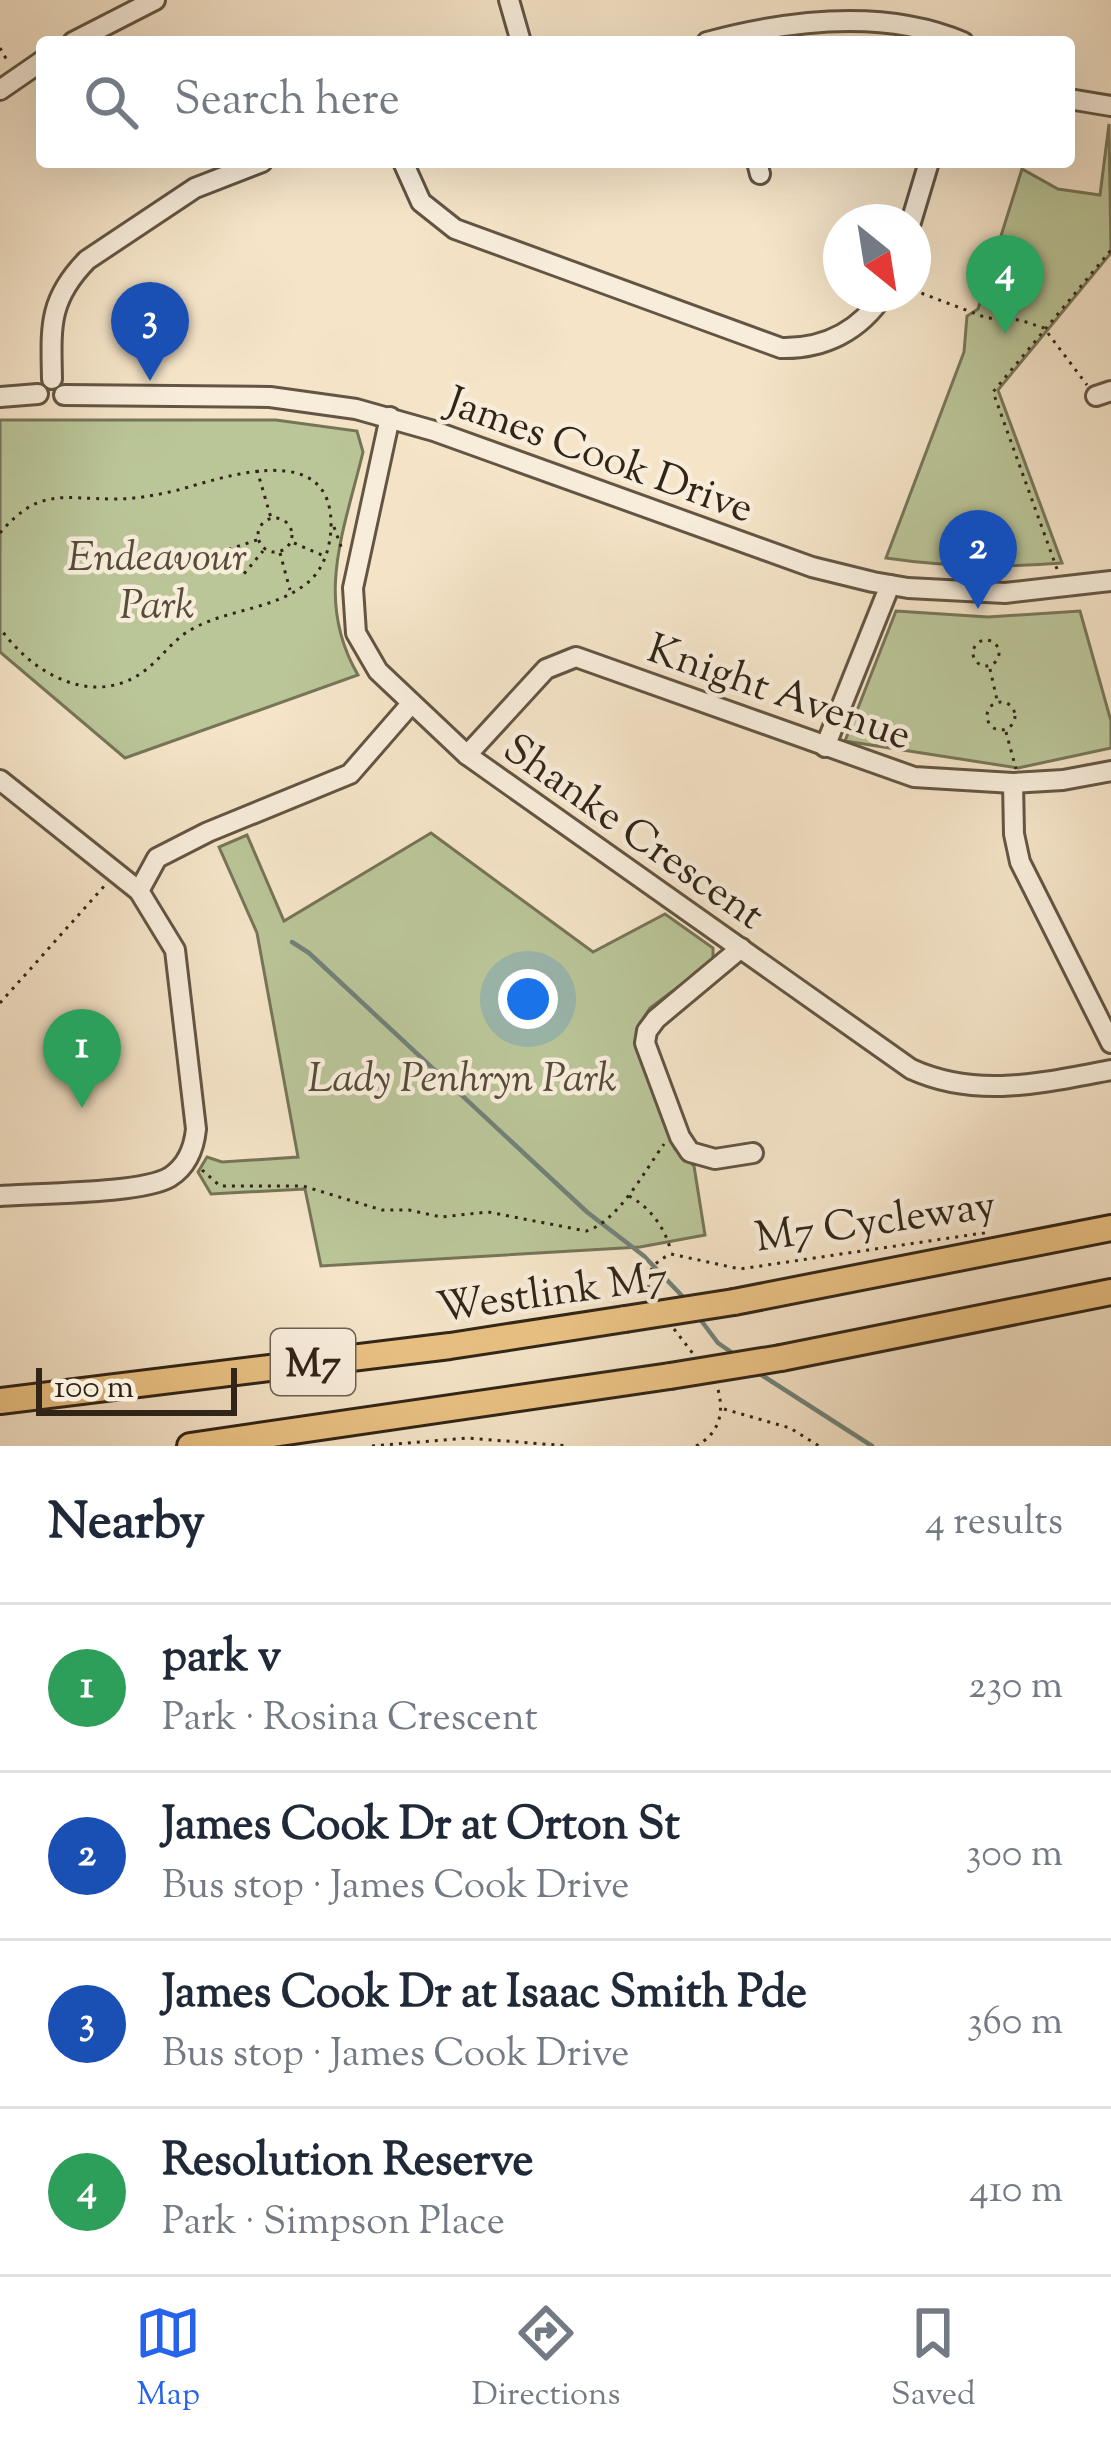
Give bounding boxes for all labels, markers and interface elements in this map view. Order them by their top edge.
search box [36,36,1075,168]
icon: search [78,69,144,135]
text: Search here [174,70,400,135]
north arrow [823,204,931,312]
pin: 4 [966,235,1044,334]
pin: 3 [111,282,189,381]
street label: James Cook Drive [436,374,761,541]
pin: 2 [939,510,1017,609]
park label: Endeavour Park [67,530,247,638]
street label: Knight Avenue [638,622,918,768]
street label: Shanke Crescent [489,722,775,947]
your location [498,969,558,1029]
pin: 1 [43,1009,121,1108]
park label: Lady Penhryn Park [307,1051,617,1111]
street label: M7 Cycleway [752,1177,1000,1271]
street label: Westlink M7 [433,1249,672,1341]
road number: M7 [271,1329,355,1395]
scale bar [36,1362,237,1415]
text: 100 m [54,1365,134,1413]
text: Nearby [48,1488,205,1561]
text: 4 results [925,1496,1063,1552]
text: park v [162,1627,281,1692]
text: 1 [80,1660,94,1716]
text: 230 m [968,1660,1063,1716]
text: Park · Rosina Crescent [162,1692,538,1748]
text: James Cook Dr at Orton St [162,1795,680,1860]
text: 2 [78,1828,96,1884]
text: 300 m [966,1828,1063,1884]
text: Bus stop · James Cook Drive [162,1860,630,1916]
text: James Cook Dr at Isaac Smith Pde [162,1963,807,2028]
text: 3 [79,1996,95,2052]
text: 360 m [967,1996,1063,2052]
text: Bus stop · James Cook Drive [162,2028,630,2084]
text: Resolution Reserve [162,2131,534,2196]
text: 4 [77,2164,97,2220]
text: 410 m [969,2164,1063,2220]
text: Park · Simpson Place [162,2196,505,2252]
tab: Map [135,2300,201,2420]
tab: Directions [472,2300,621,2420]
tab: Saved [891,2300,976,2420]

